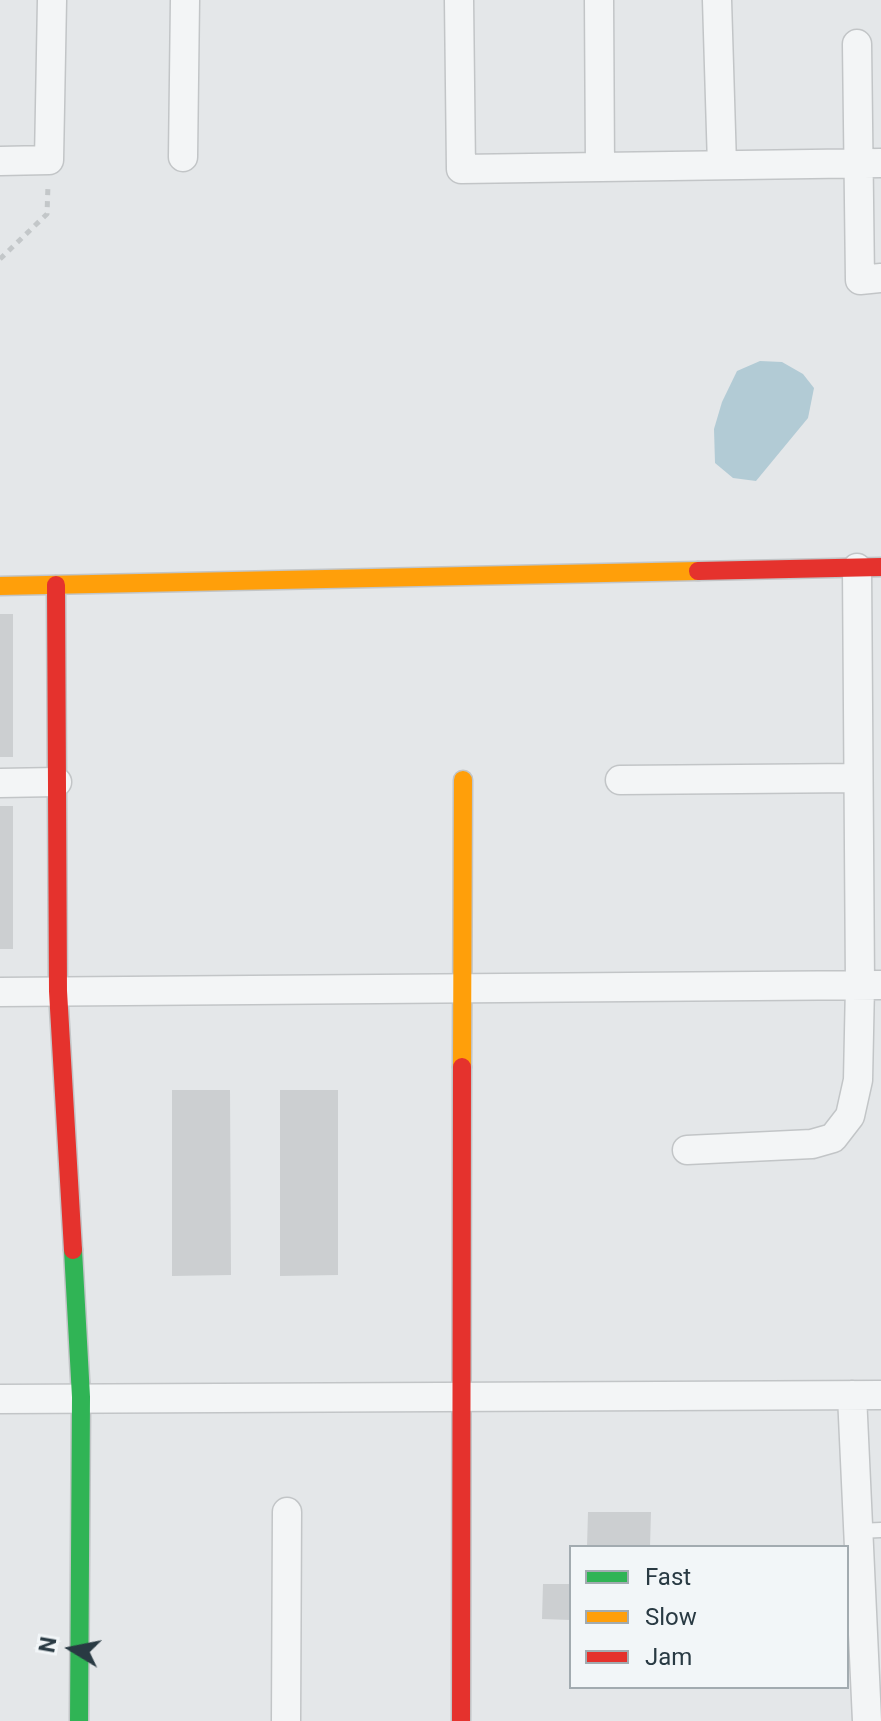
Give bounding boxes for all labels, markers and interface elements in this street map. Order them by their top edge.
legend [569,1545,849,1689]
text: Fast [645,1563,691,1591]
text: Slow [645,1603,697,1631]
north arrow [32,1609,112,1689]
text: N [34,1635,62,1655]
text: Jam [645,1643,692,1671]

